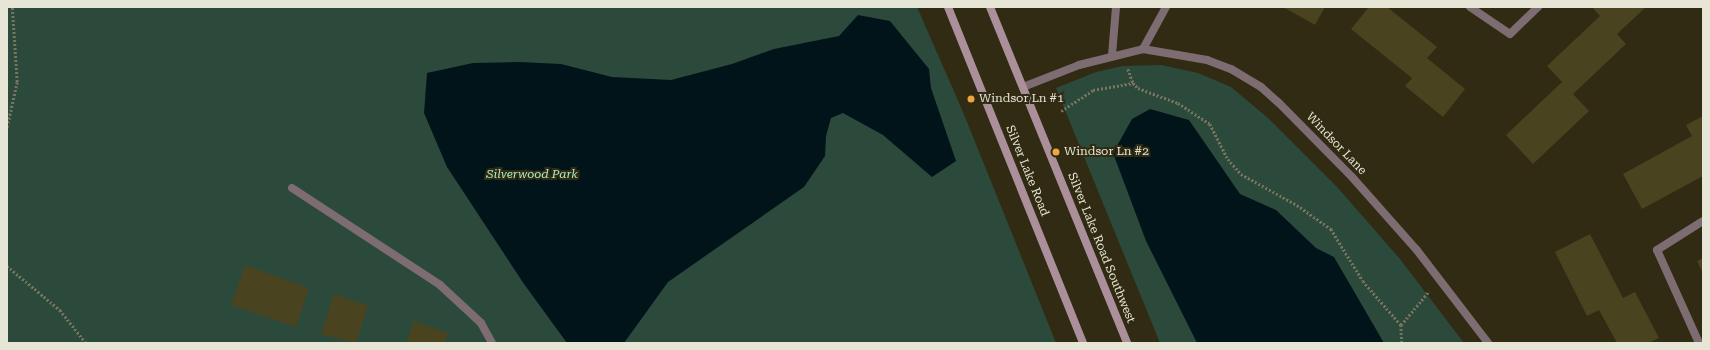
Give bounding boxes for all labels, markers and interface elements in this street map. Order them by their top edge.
place label: Windsor Ln #1 [979,92,1064,106]
marker: Windsor Ln #1 [966,94,976,104]
street label: Windsor Lane [1303,110,1369,178]
street label: Silver Lake Road [1002,123,1052,219]
place label: Windsor Ln #2 [1064,145,1149,159]
marker: Windsor Ln #2 [1051,147,1061,157]
park label: Silverwood Park [486,168,578,182]
street label: Silver Lake Road Southwest [1064,171,1138,325]

